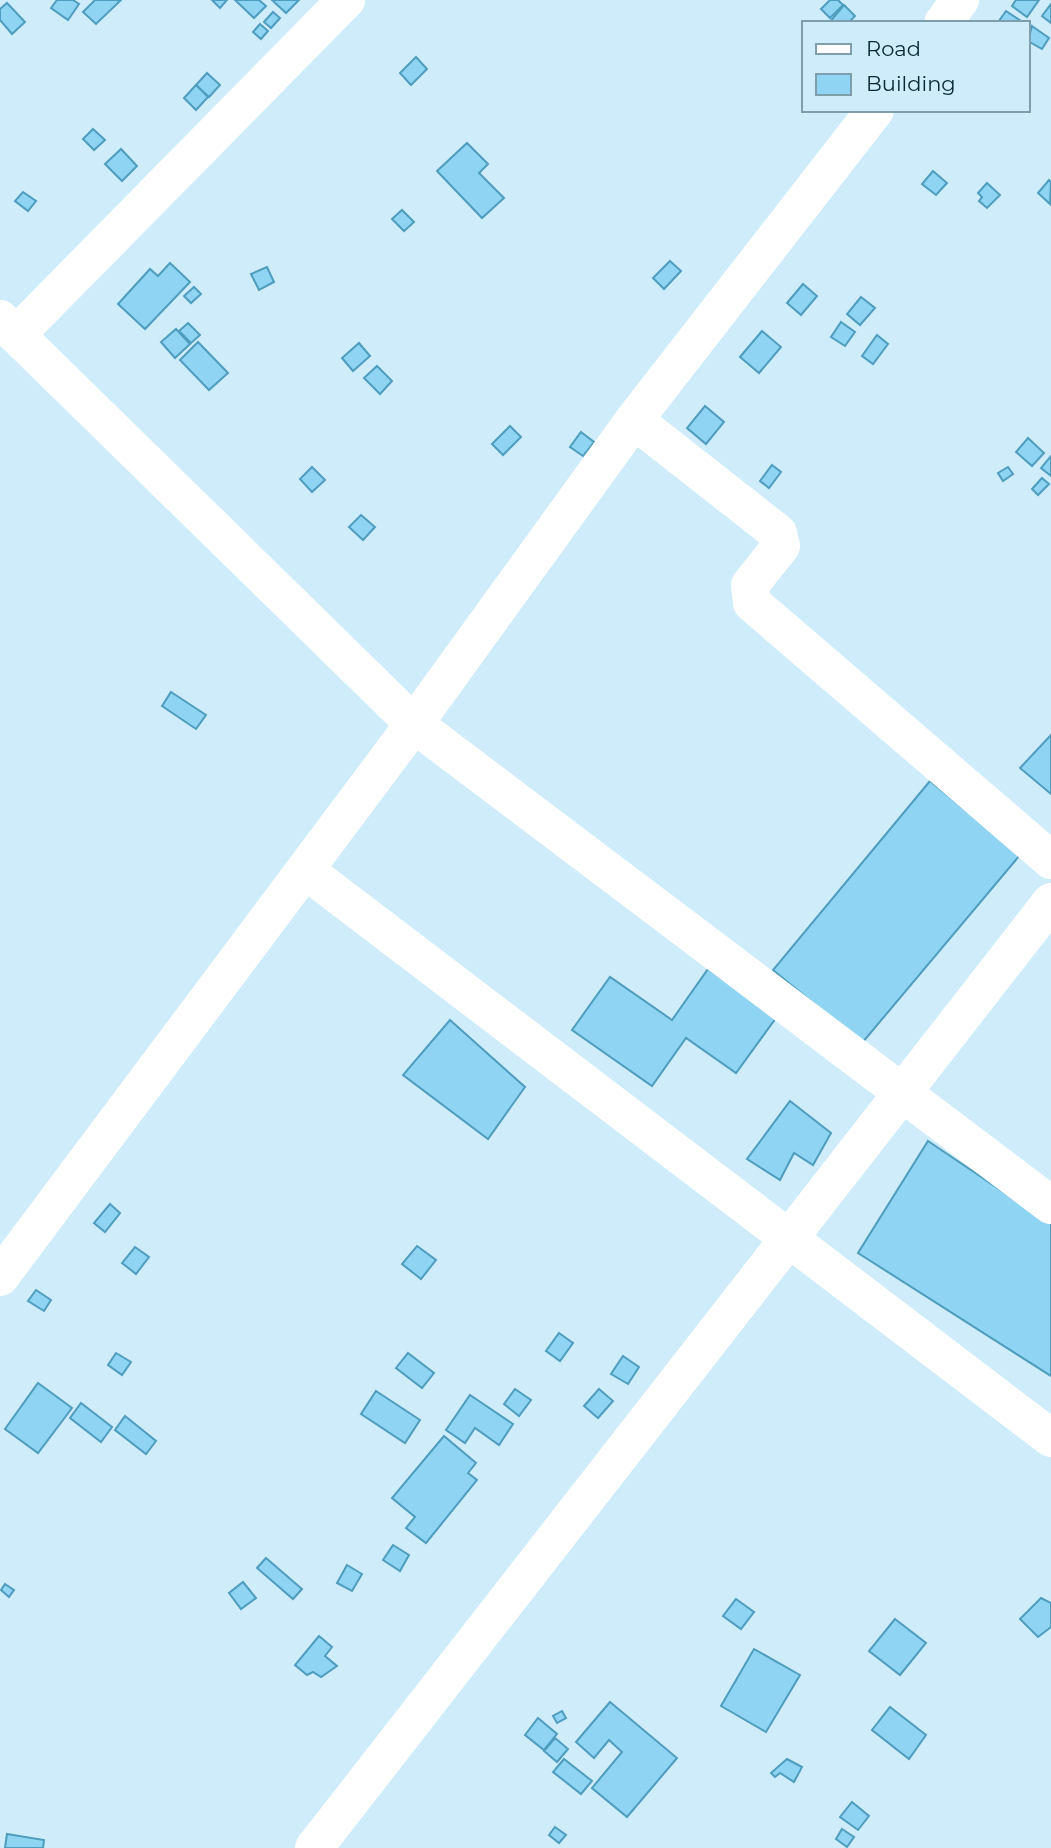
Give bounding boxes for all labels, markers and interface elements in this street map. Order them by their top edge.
legend [802,21,1030,112]
text: Road [866,36,921,61]
text: Building [866,71,956,96]

